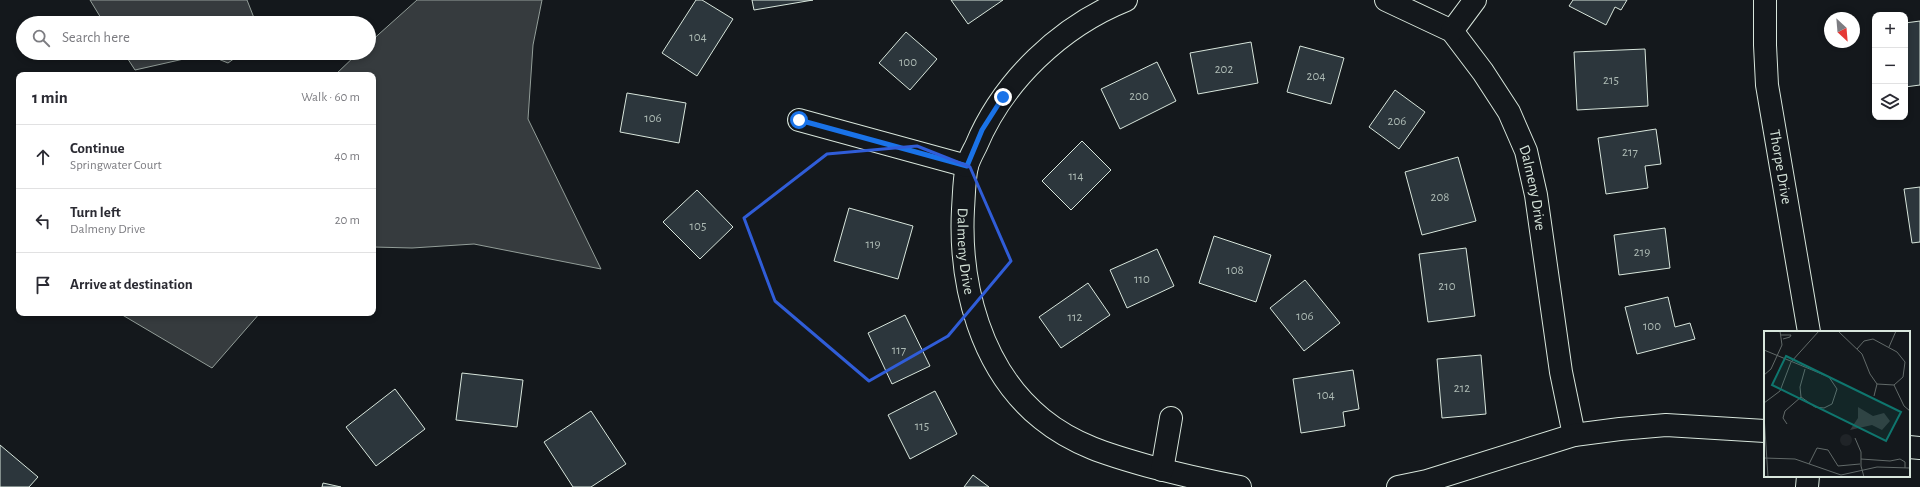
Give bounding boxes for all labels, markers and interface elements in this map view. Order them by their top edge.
north arrow [1824,12,1860,48]
map controls [1872,12,1908,120]
button: + [1872,12,1908,48]
search box [16,16,376,60]
icon: search [30,27,52,49]
text: Search here [62,30,130,45]
house number: 104 [689,31,707,44]
button: − [1872,48,1908,84]
house number: 100 [899,56,917,69]
house number: 202 [1215,63,1233,76]
house number: 204 [1306,70,1326,83]
house number: 215 [1603,74,1619,87]
button: layers [1872,84,1908,120]
route end [994,88,1012,106]
text: 1 min [32,89,68,106]
house number: 200 [1129,90,1149,103]
text: Walk · 60 m [301,91,360,104]
route start [790,111,808,129]
house number: 106 [644,112,662,125]
house number: 206 [1388,115,1406,128]
street label: Thorpe Drive [1767,128,1794,205]
text: Continue [70,141,125,156]
street label: Dalmeny Drive [1516,143,1548,232]
icon: ahead [32,146,54,168]
house number: 217 [1622,146,1638,159]
text: 40 m [334,150,360,163]
text: Springwater Court [70,159,162,172]
house number: 114 [1068,170,1084,183]
house number: 208 [1431,191,1449,204]
text: Turn left [70,205,121,220]
street label: Dalmeny Drive [954,207,977,296]
icon: left [32,210,54,232]
text: 20 m [335,214,360,227]
house number: 105 [690,220,706,233]
text: Dalmeny Drive [70,223,145,236]
house number: 119 [865,238,881,251]
house number: 219 [1634,246,1650,259]
house number: 108 [1226,264,1244,277]
house number: 110 [1134,273,1150,286]
icon: arrive [32,274,54,296]
text: Arrive at destination [70,277,193,292]
house number: 210 [1438,280,1456,293]
house number: 106 [1296,310,1314,323]
house number: 112 [1068,311,1083,324]
house number: 100 [1643,320,1661,333]
inset map [1764,331,1910,477]
house number: 117 [892,344,907,357]
house number: 212 [1454,382,1470,395]
house number: 104 [1317,389,1335,402]
house number: 115 [915,420,929,433]

